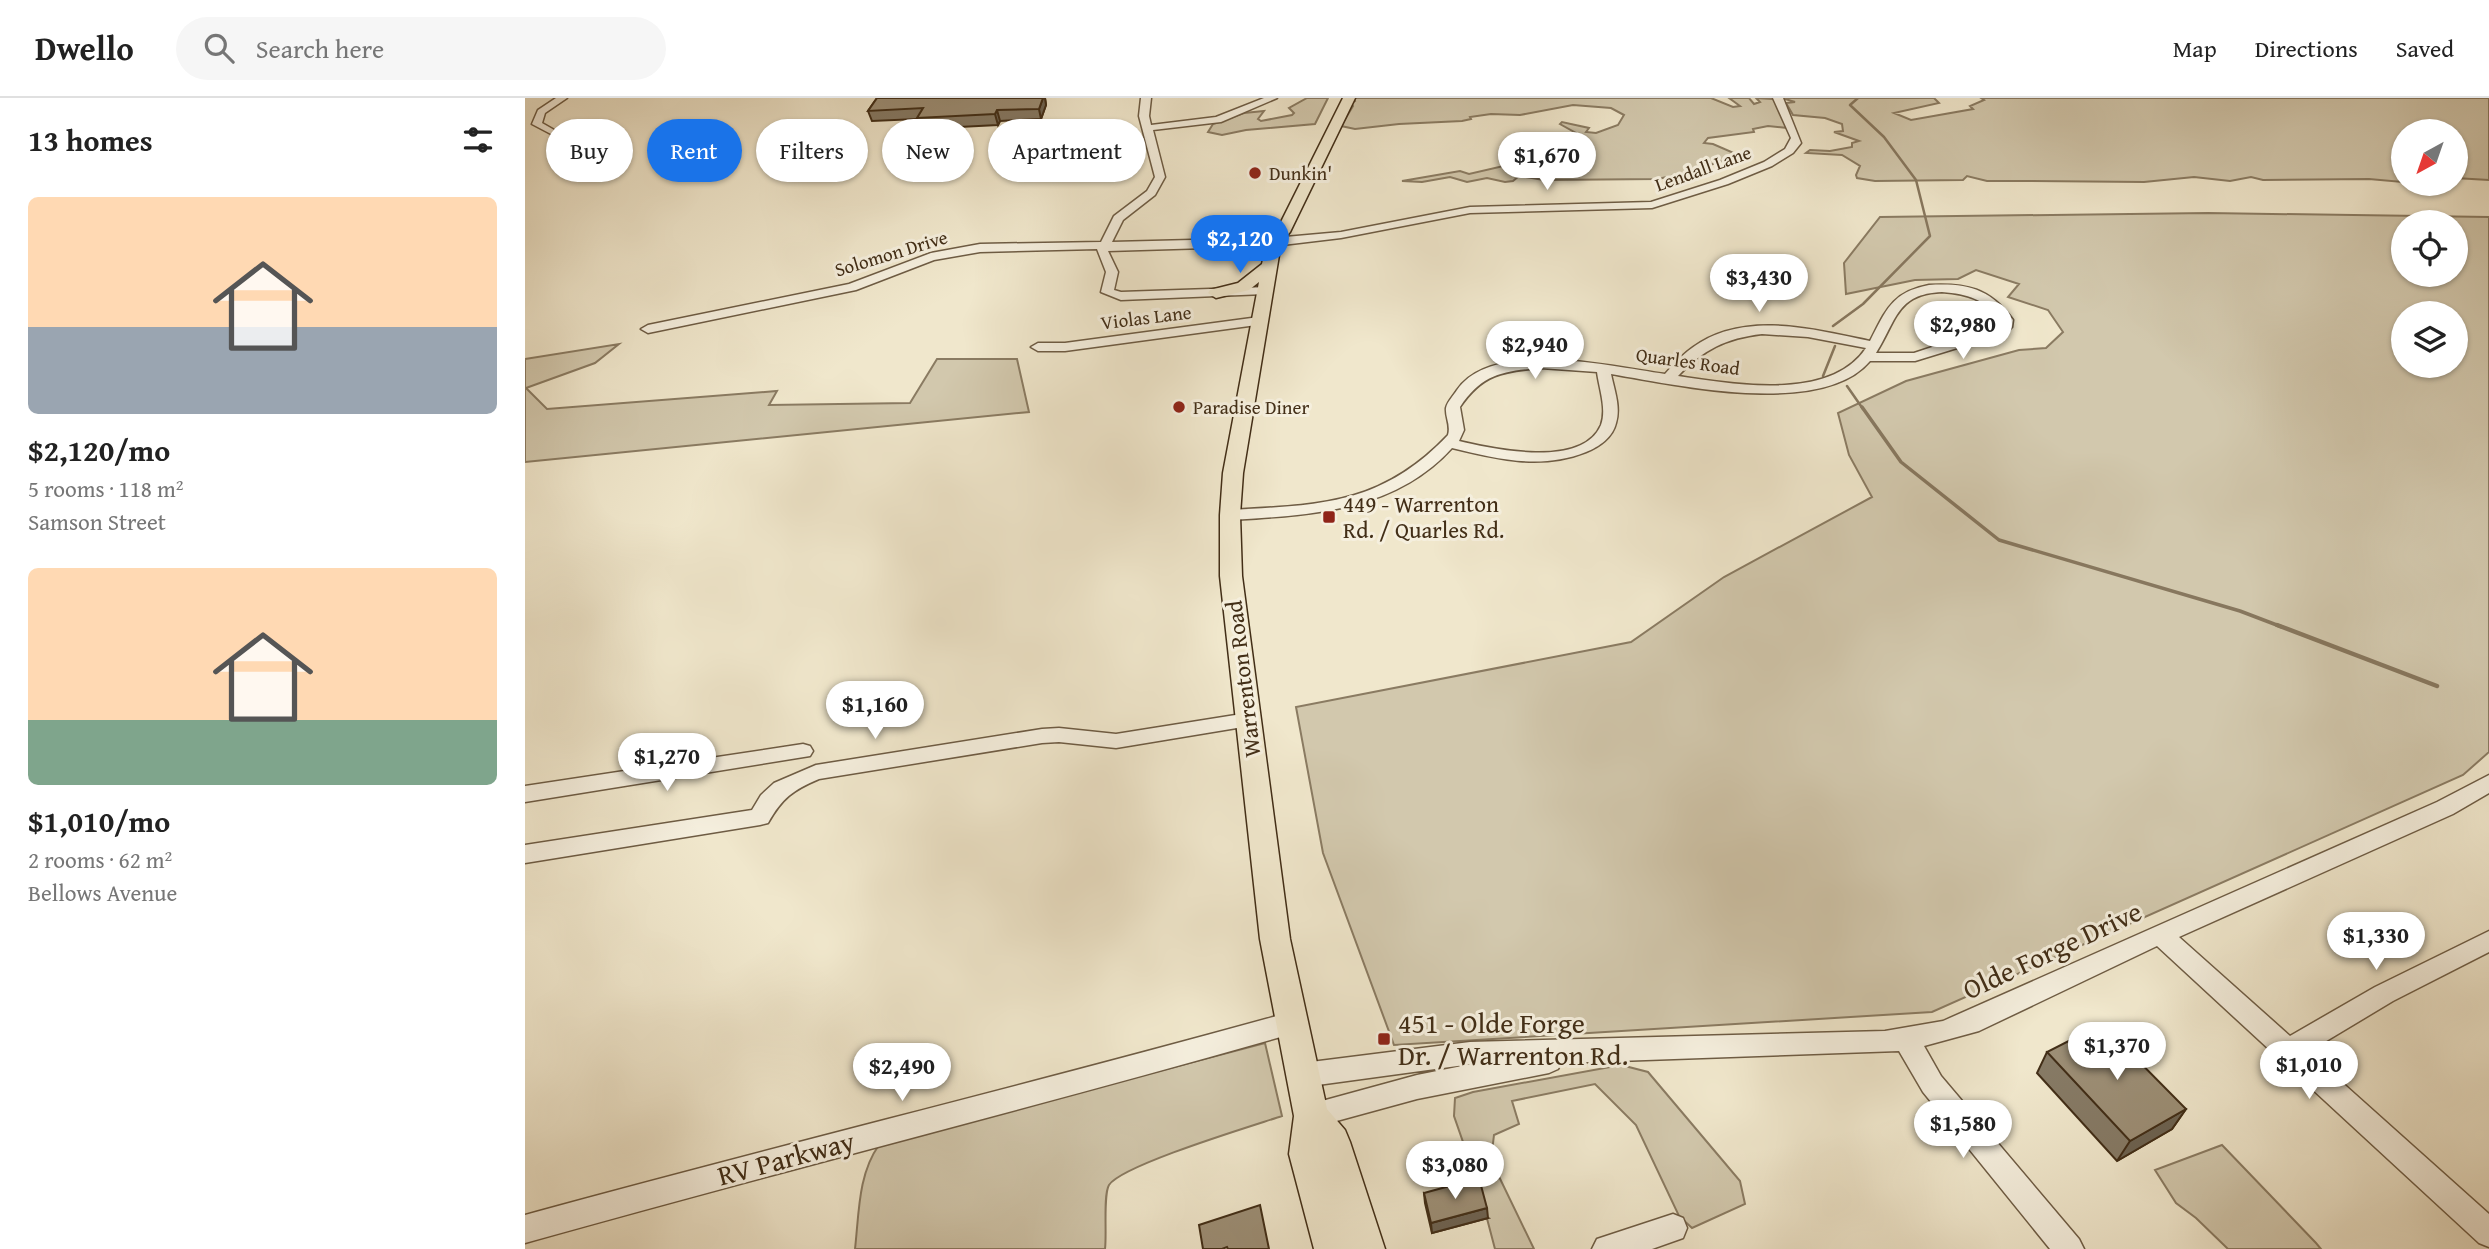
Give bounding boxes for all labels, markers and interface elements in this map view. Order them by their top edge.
search box [176,17,666,80]
text: Dwello [35,24,134,72]
icon: search [200,29,238,67]
text: Search here [256,29,384,68]
text: Map [2173,31,2217,66]
text: Directions [2255,31,2358,66]
text: Saved [2396,31,2454,66]
text: 13 homes [28,118,153,162]
chip: Buy [546,119,633,182]
chip: Rent [647,119,742,182]
chip: Filters [756,119,868,182]
chip: New [882,119,974,182]
chip: Apartment [988,119,1146,182]
north arrow [2391,119,2467,196]
map controls [2391,119,2468,378]
icon: filters [459,121,497,159]
pin: $1,670 [1490,132,1604,192]
text: $1,670 [1514,138,1580,171]
street label: Lendall Lane [1651,138,1755,198]
place label: Dunkin' [1269,159,1332,187]
marker: Dunkin' [1247,165,1263,181]
button: locate [2391,210,2468,287]
pin: $2,120 [1183,216,1297,275]
text: $2,120 [1207,221,1273,254]
street label: Solomon Drive [831,223,951,283]
icon: home [200,243,326,369]
pin: $3,430 [1702,254,1816,314]
text: $3,430 [1726,260,1792,293]
street label: Violas Lane [1099,298,1193,336]
button: layers [2391,301,2468,378]
pin: $2,980 [1906,302,2020,361]
text: $2,980 [1930,307,1996,340]
pin: $2,940 [1478,322,1592,381]
text: $2,940 [1502,327,1568,360]
street label: Quarles Road [1634,340,1742,382]
place label: Paradise Diner [1193,393,1309,421]
marker: Paradise Diner [1171,399,1187,415]
text: $2,120/mo [28,428,170,472]
text: 5 rooms · 118 m² [28,472,183,505]
place label: 449 - Warrenton Rd. / Quarles Rd. [1343,487,1504,546]
text: Samson Street [28,505,166,538]
marker: 449 - Warrenton Rd. / Quarles Rd. [1321,509,1337,525]
street label: Warrenton Road [1216,598,1268,759]
icon: home [200,614,326,740]
pin: $1,160 [818,682,932,741]
text: $1,160 [842,687,908,720]
pin: $1,270 [610,734,724,793]
text: $1,270 [634,739,700,772]
text: $1,010/mo [28,799,170,843]
text: 2 rooms · 62 m² [28,843,172,876]
text: Bellows Avenue [28,876,177,909]
street label: Olde Forge Drive [1955,890,2148,1009]
pin: $1,330 [2319,912,2433,972]
text: $1,330 [2343,918,2409,951]
place label: 451 - Olde Forge Dr. / Warrenton Rd. [1398,1002,1628,1075]
pin: $1,370 [2060,1023,2174,1082]
text: $1,370 [2084,1028,2150,1061]
marker: 451 - Olde Forge Dr. / Warrenton Rd. [1376,1031,1392,1047]
pin: $1,010 [2252,1042,2366,1101]
pin: $2,490 [845,1044,959,1103]
text: $1,010 [2276,1047,2342,1080]
text: $2,490 [869,1049,935,1082]
pin: $1,580 [1906,1100,2020,1160]
text: $1,580 [1930,1106,1996,1139]
street label: RV Parkway [713,1120,859,1195]
pin: $3,080 [1398,1142,1512,1201]
text: $3,080 [1422,1147,1488,1180]

